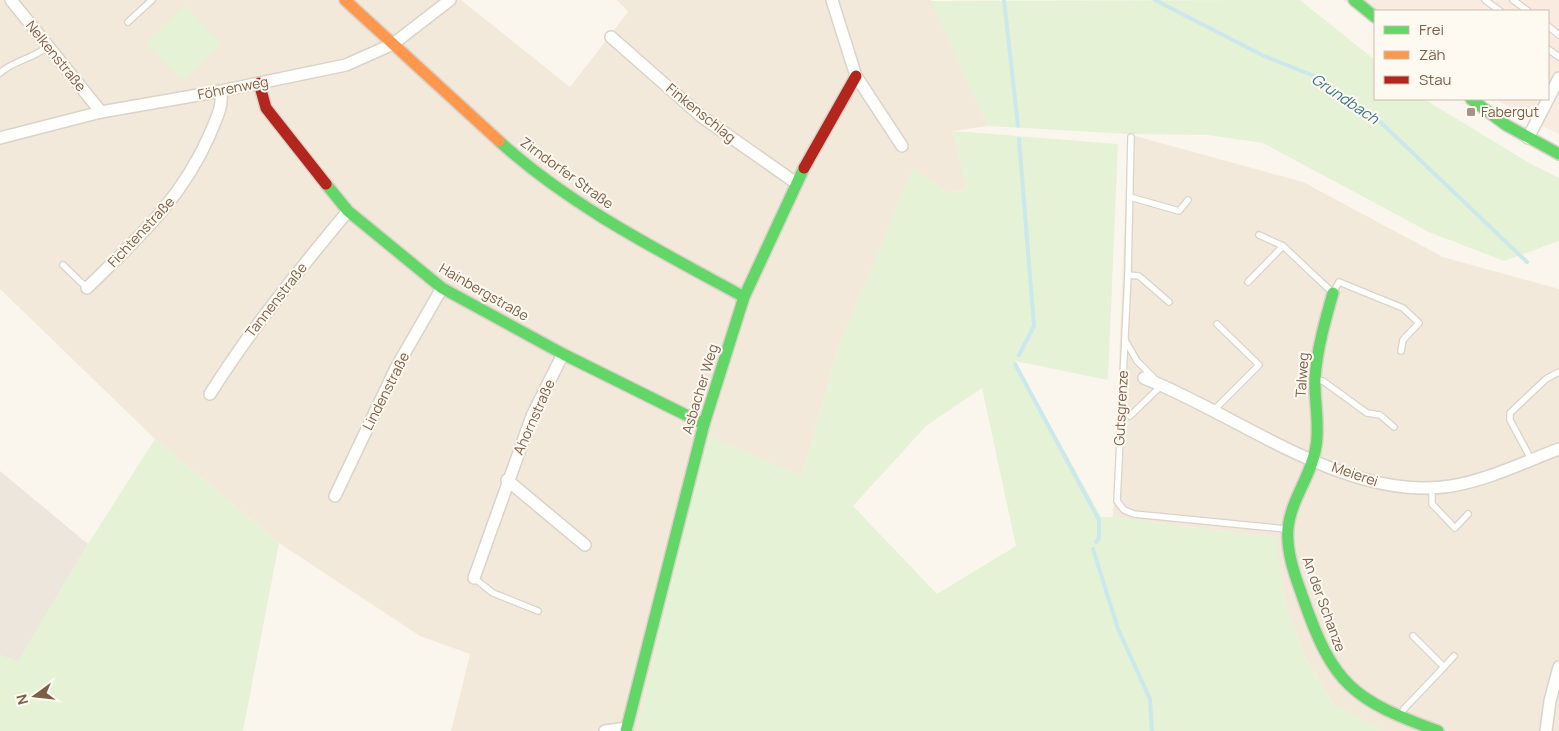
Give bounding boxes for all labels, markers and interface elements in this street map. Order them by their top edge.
legend [1374,10,1549,100]
street label: Nelkenstraße [22,16,91,95]
text: Frei [1419,19,1444,40]
text: Zäh [1419,44,1446,65]
water label: Grundbach [1307,68,1384,129]
text: Stau [1419,69,1452,90]
street label: Föhrenweg [196,71,270,104]
street label: Finkenschlag [663,79,740,147]
place label: Fabergut [1481,102,1539,121]
marker: Fabergut [1465,106,1477,118]
street label: Zirndorfer Straße [517,132,618,213]
street label: Fichtenstraße [103,192,178,271]
street label: Tannenstraße [240,258,311,341]
street label: Hainbergstraße [436,258,533,325]
street label: Asbacher Weg [677,342,722,436]
street label: Lindenstraße [358,348,413,433]
street label: Talweg [1290,352,1313,398]
street label: Gutsgrenze [1109,370,1132,446]
street label: Ahornstraße [508,376,559,458]
street label: Meierei [1329,457,1381,490]
street label: An der Schanze [1298,554,1351,654]
north arrow [10,671,60,721]
text: N [11,692,32,707]

